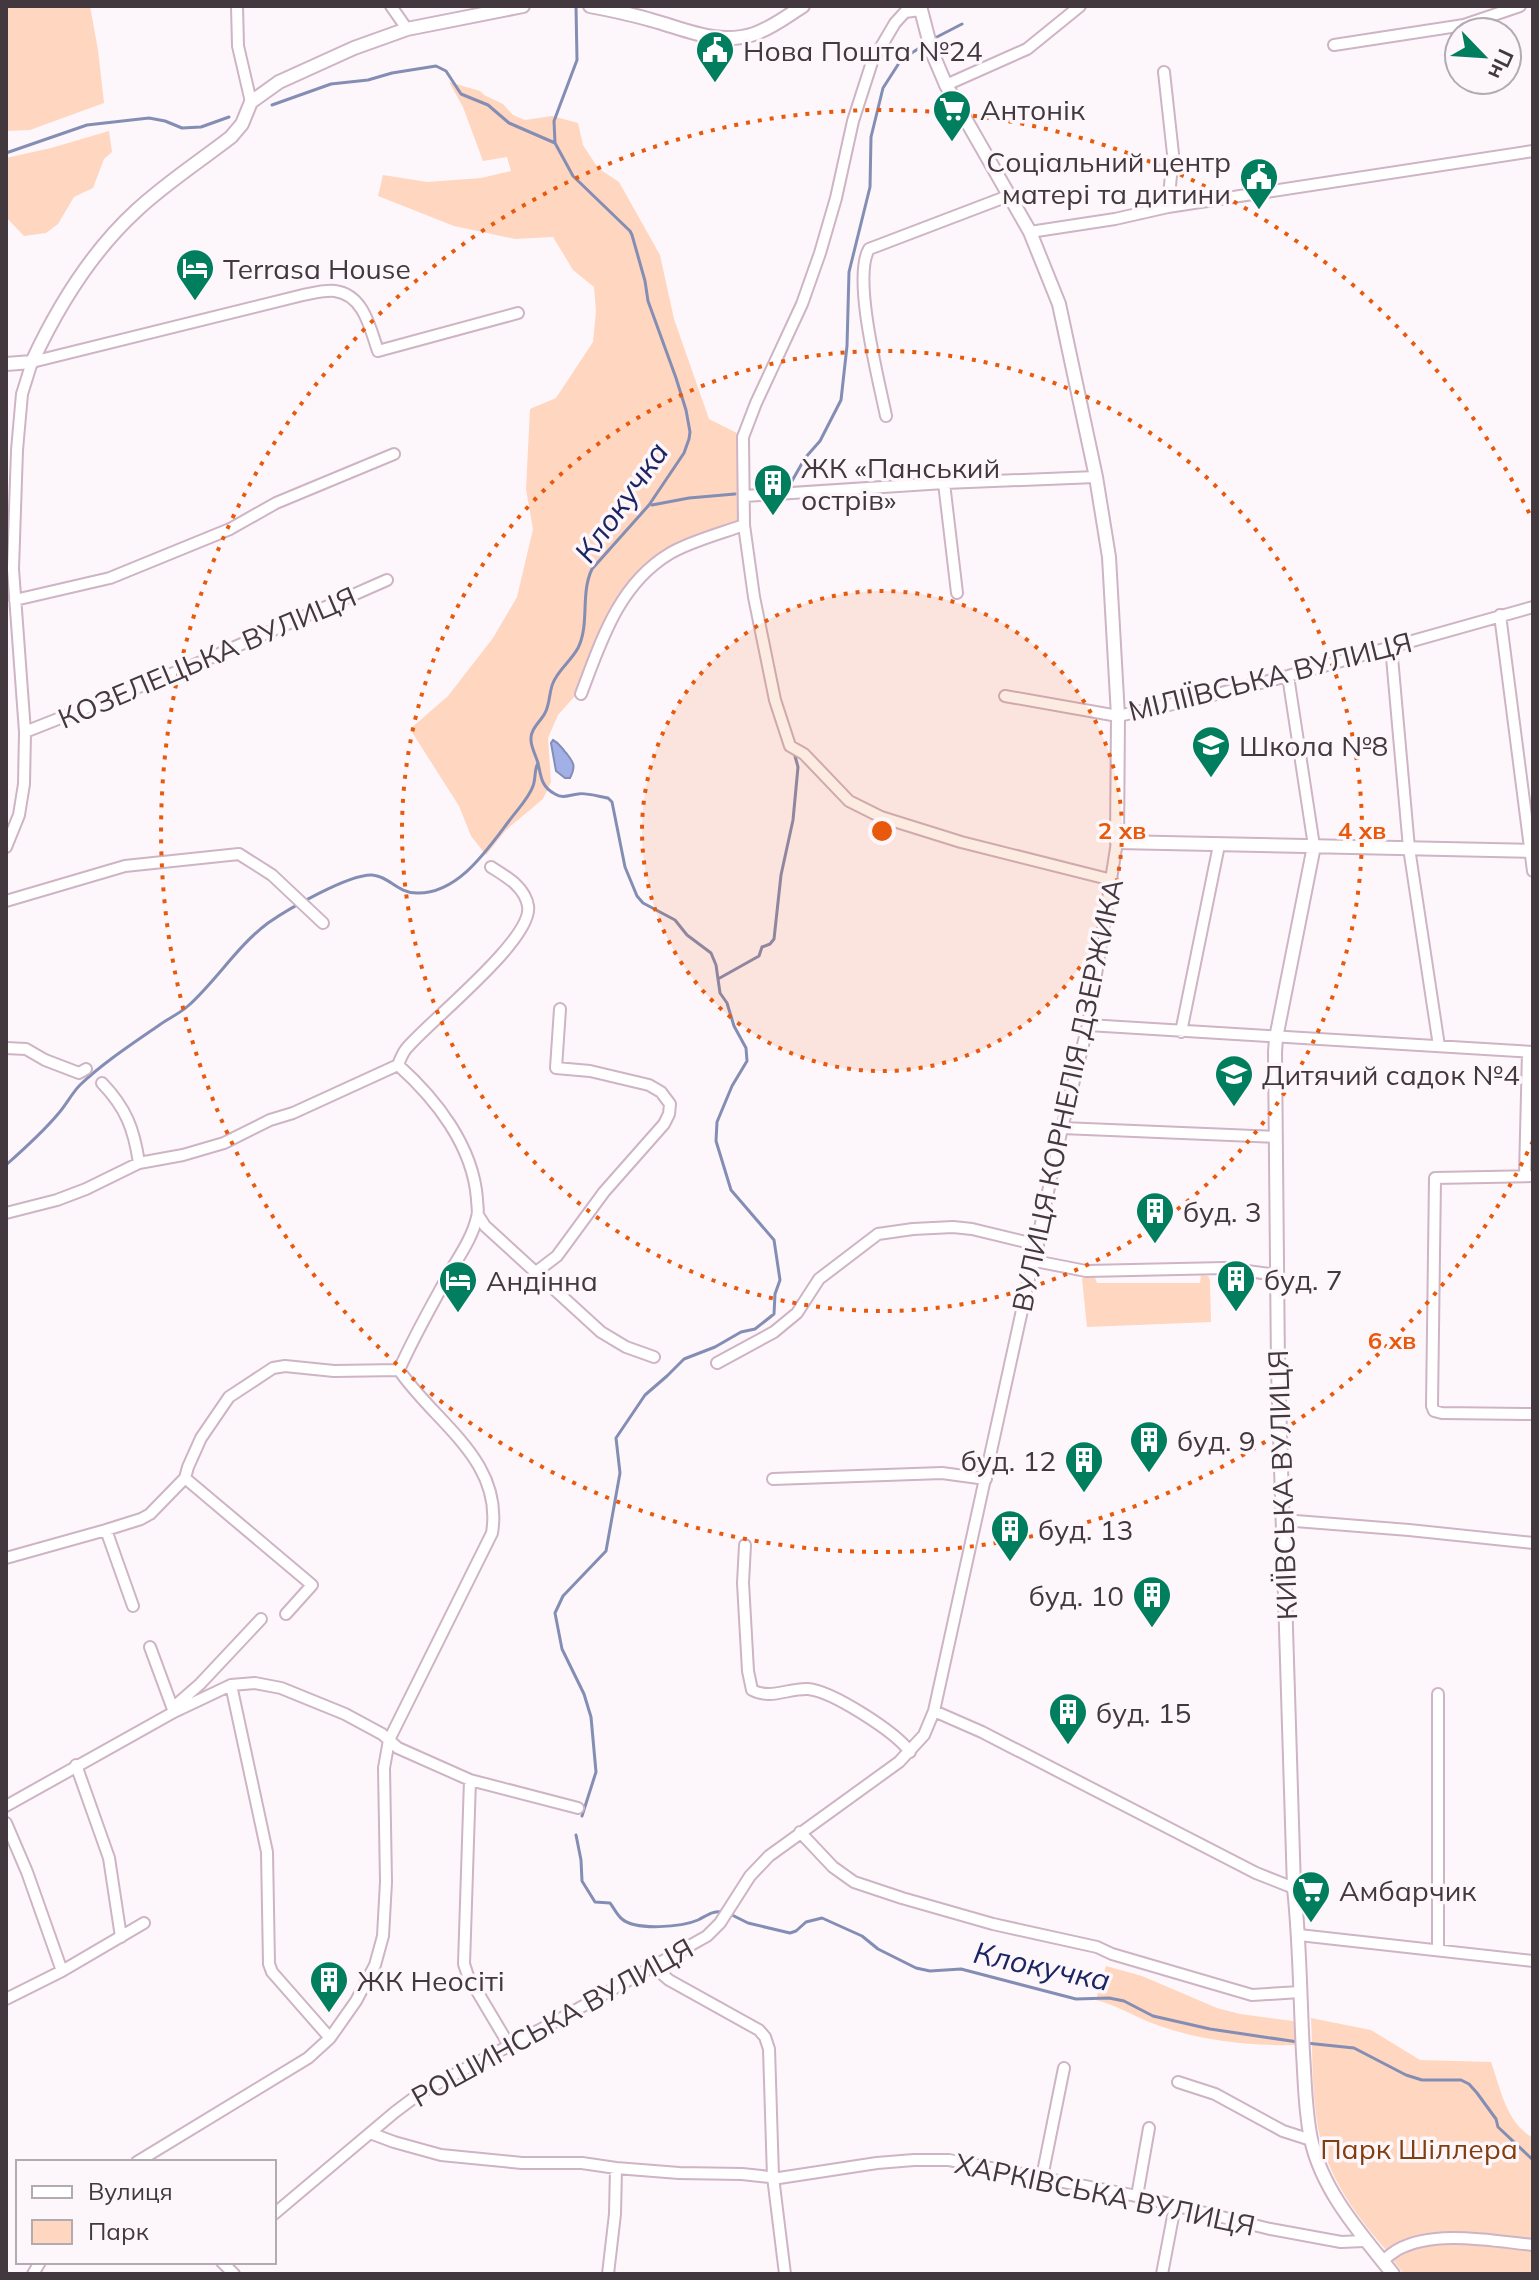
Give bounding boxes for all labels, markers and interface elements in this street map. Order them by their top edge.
north arrow [1443,16,1523,96]
public building icon: Нова Пошта №24 [694,29,736,84]
place label: Нова Пошта №24 [743,33,983,68]
text: Пн [1482,45,1520,84]
supermarket icon: Антонік [931,88,973,143]
place label: Антонік [980,92,1086,127]
place label: Соціальний центр матері та дитини [986,144,1231,211]
public building icon: Соціальний центр матері та дитини [1238,156,1280,211]
hotel icon: Terrasa House [174,247,216,302]
place label: Terrasa House [223,251,411,286]
water label: Клокучка [566,434,676,570]
place label: ЖК «Панський острів» [801,450,1000,517]
building icon: ЖК «Панський острів» [752,462,794,517]
street label: КОЗЕЛЕЦЬКА ВУЛИЦЯ [53,578,361,736]
street label: МІЛІЇВСЬКА ВУЛИЦЯ [1125,624,1415,728]
school or university icon: Школа №8 [1190,724,1232,779]
place label: Школа №8 [1239,728,1388,763]
text: 2 хв [1098,815,1146,845]
text: 4 хв [1338,815,1386,845]
centre of rings [868,817,896,845]
street label: ВУЛИЦЯ КОРНЕЛІЯ ДЗЕРЖИКА [1004,875,1130,1315]
school or university icon: Дитячий садок №4 [1213,1053,1255,1108]
place label: Дитячий садок №4 [1262,1057,1520,1092]
building icon: буд. 3 [1134,1190,1176,1245]
place label: буд. 3 [1183,1194,1261,1229]
building icon: буд. 7 [1215,1258,1257,1313]
hotel icon: Андінна [437,1259,479,1314]
place label: буд. 7 [1264,1262,1342,1297]
place label: Андінна [486,1263,598,1298]
text: 6 хв [1368,1325,1416,1355]
street label: КИЇВСЬКА ВУЛИЦЯ [1260,1349,1304,1621]
building icon: буд. 9 [1128,1419,1170,1474]
place label: буд. 9 [1177,1423,1255,1458]
building icon: буд. 12 [1063,1439,1105,1494]
place label: буд. 12 [961,1443,1056,1478]
building icon: буд. 13 [989,1508,1031,1563]
place label: буд. 13 [1038,1512,1133,1547]
building icon: буд. 10 [1131,1574,1173,1629]
place label: буд. 10 [1029,1578,1124,1613]
building icon: буд. 15 [1047,1691,1089,1746]
place label: буд. 15 [1096,1695,1191,1730]
supermarket icon: Амбарчик [1290,1869,1332,1924]
place label: Амбарчик [1339,1873,1477,1908]
street label: РОШИНСЬКА ВУЛИЦЯ [405,1930,699,2114]
water label: Клокучка [970,1933,1114,1999]
building icon: ЖК Неосіті [308,1959,350,2014]
place label: ЖК Неосіті [357,1963,505,1998]
park label: Парк Шіллера [1320,2131,1518,2166]
street label: ХАРКІВСЬКА ВУЛИЦЯ [952,2145,1258,2243]
legend [16,2160,276,2264]
text: Вулиця [88,2176,173,2206]
text: Парк [88,2216,149,2246]

